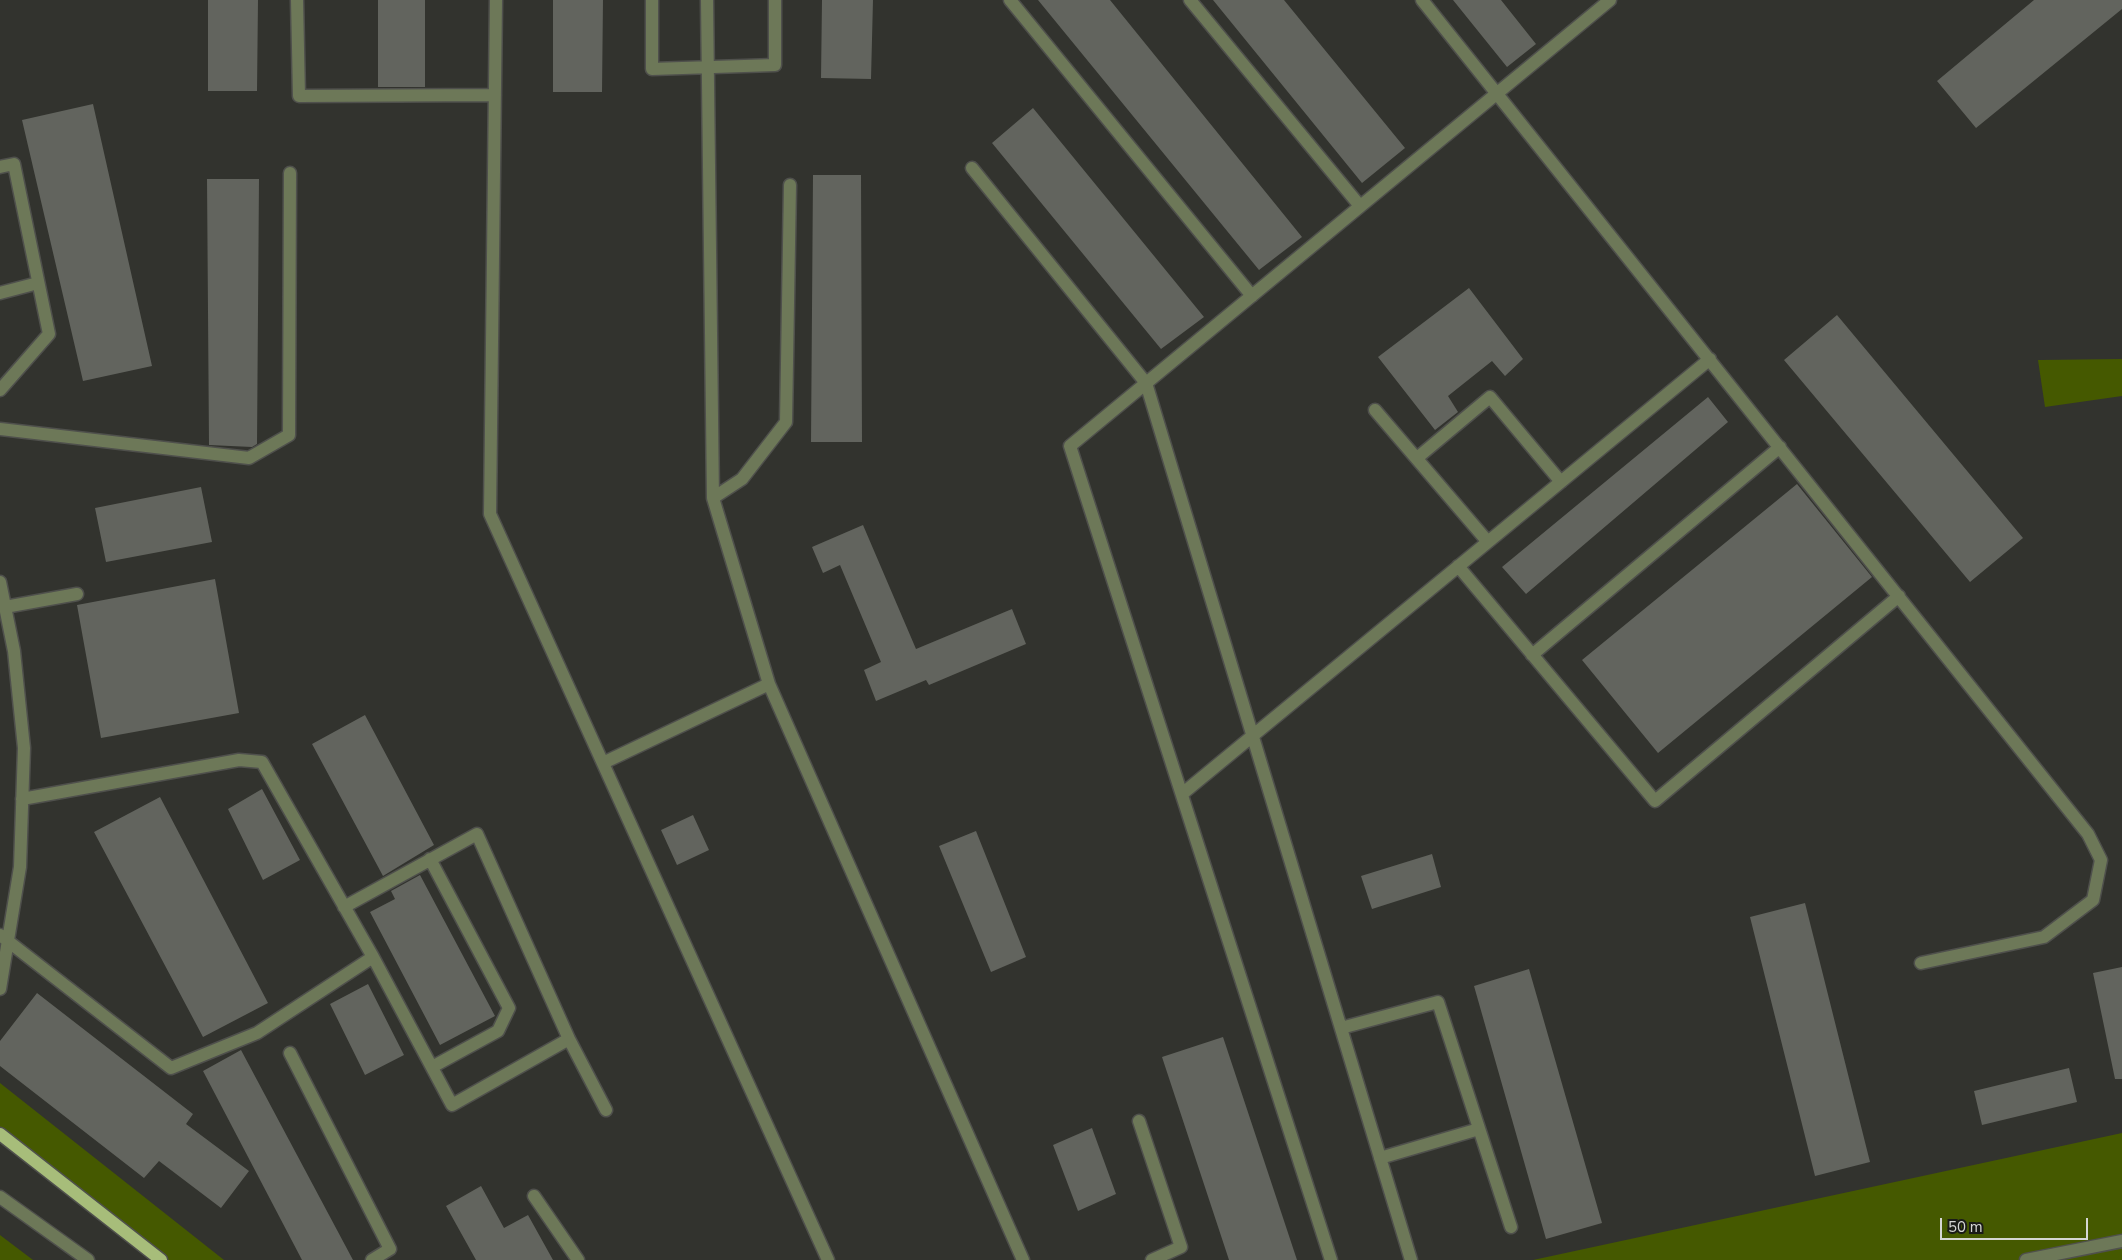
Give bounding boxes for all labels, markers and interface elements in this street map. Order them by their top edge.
scale bar [1942,1208,2090,1240]
text: 50 m [1948,1217,1983,1237]

